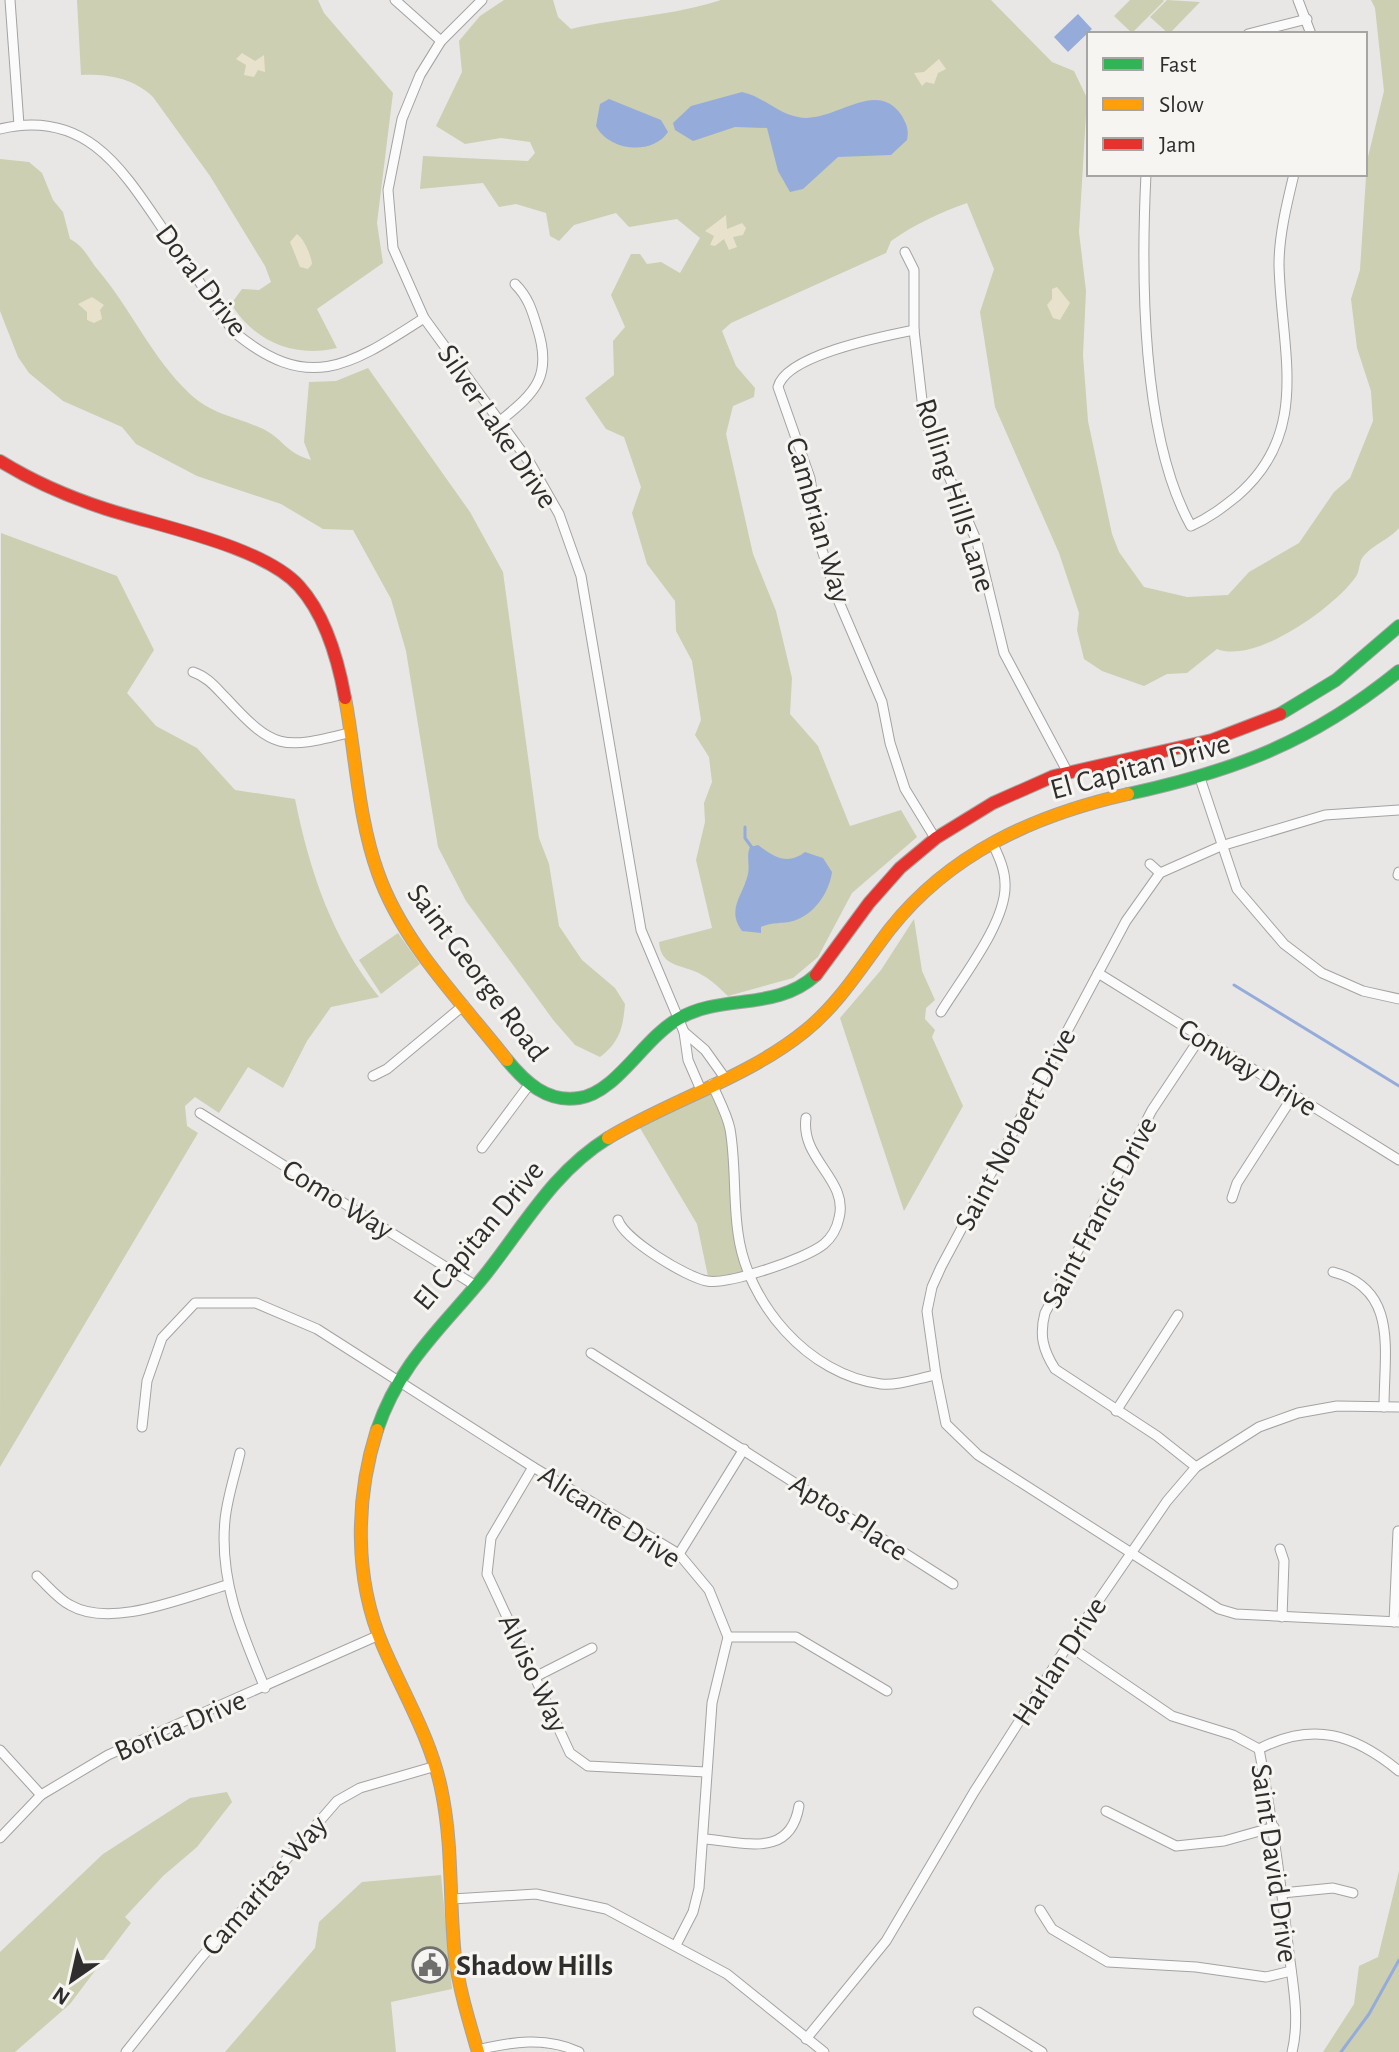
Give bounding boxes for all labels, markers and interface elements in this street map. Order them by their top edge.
legend [1087,32,1367,176]
text: Fast [1159,53,1197,77]
text: Slow [1159,93,1204,117]
text: Jam [1159,133,1196,157]
street label: Doral Drive [150,219,253,342]
street label: Silver Lake Drive [432,339,563,514]
street label: Rolling Hills Lane [910,395,1000,596]
street label: Cambrian Way [780,434,856,607]
street label: El Capitan Drive [1047,729,1233,805]
street label: Saint George Road [401,878,553,1067]
street label: Conway Drive [1173,1013,1322,1122]
street label: Saint Norbert Drive [950,1023,1082,1236]
street label: Saint Francis Drive [1037,1112,1163,1313]
street label: Como Way [277,1154,398,1246]
street label: El Capitan Drive [408,1155,550,1316]
street label: Alicante Drive [533,1460,686,1574]
street label: Aptos Place [784,1469,913,1567]
street label: Harlan Drive [1007,1592,1112,1731]
street label: Alviso Way [493,1610,574,1737]
street label: Borica Drive [110,1685,251,1767]
street label: Saint David Drive [1245,1762,1303,1964]
street label: Camaritas Way [196,1810,333,1961]
north arrow [32,1940,112,2020]
public building icon: Shadow Hills [411,1946,449,1984]
place label: Shadow Hills [456,1951,613,1981]
text: N [49,1982,74,2009]

